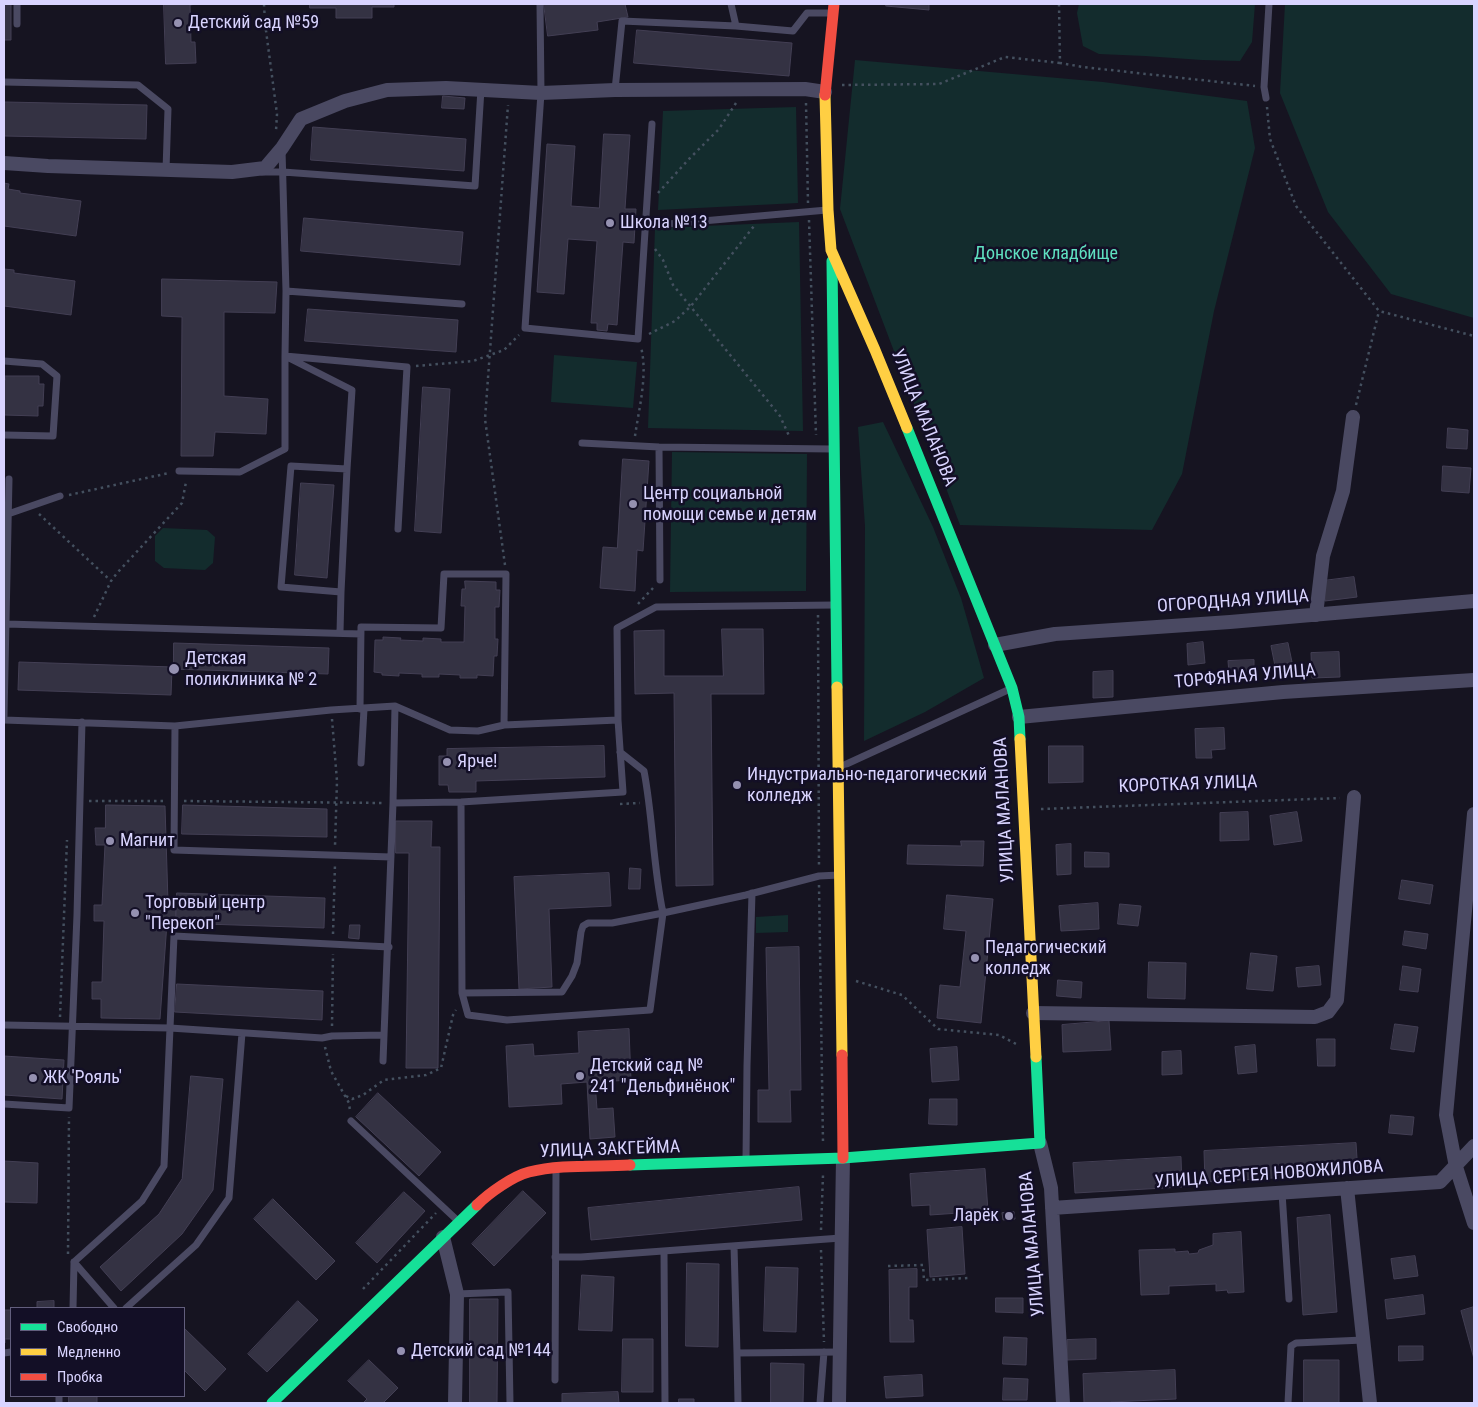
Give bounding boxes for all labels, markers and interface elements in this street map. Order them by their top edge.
place label: Детский сад №59 [188,12,319,34]
marker: Детский сад №59 [172,17,184,29]
place label: Школа №13 [620,212,708,234]
marker: Школа №13 [604,217,616,229]
park label: Донское кладбище [974,243,1118,265]
street label: УЛИЦА МАЛАНОВА [886,346,960,490]
place label: Центр социальной помощи семье и детям [643,483,817,526]
marker: Центр социальной помощи семье и детям [627,498,639,510]
street label: ОГОРОДНАЯ УЛИЦА [1157,586,1309,618]
place label: Детская поликлиника № 2 [185,648,317,691]
street label: ТОРФЯНАЯ УЛИЦА [1173,660,1317,694]
marker: Детская поликлиника № 2 [167,662,181,676]
street label: УЛИЦА МАЛАНОВА [990,737,1020,883]
place label: Ярче! [457,751,498,773]
marker: Ярче! [441,756,453,768]
place label: Индустриально-педагогический колледж [747,764,987,806]
street label: КОРОТКАЯ УЛИЦА [1118,772,1258,798]
marker: Индустриально-педагогический колледж [731,779,743,791]
place label: Магнит [120,830,175,852]
marker: Магнит [104,835,116,847]
place label: Торговый центр "Перекоп" [145,892,265,934]
marker: Торговый центр "Перекоп" [129,907,141,919]
place label: Педагогический колледж [985,937,1107,980]
marker: Педагогический колледж [969,952,981,964]
place label: Детский сад № 241 "Дельфинёнок" [590,1055,735,1098]
place label: ЖК 'Рояль' [43,1067,122,1089]
marker: Детский сад № 241 "Дельфинёнок" [574,1070,586,1082]
marker: ЖК 'Рояль' [27,1072,39,1084]
street label: УЛИЦА ЗАКГЕЙМА [539,1137,681,1163]
street label: УЛИЦА СЕРГЕЯ НОВОЖИЛОВА [1154,1156,1384,1194]
street label: УЛИЦА МАЛАНОВА [1016,1170,1050,1318]
place label: Ларёк [953,1205,999,1227]
marker: Ларёк [1003,1210,1015,1222]
legend [10,1307,185,1397]
text: Свободно [57,1318,118,1336]
place label: Детский сад №144 [411,1340,551,1362]
text: Медленно [57,1343,121,1361]
marker: Детский сад №144 [395,1345,407,1357]
text: Пробка [57,1368,103,1386]

